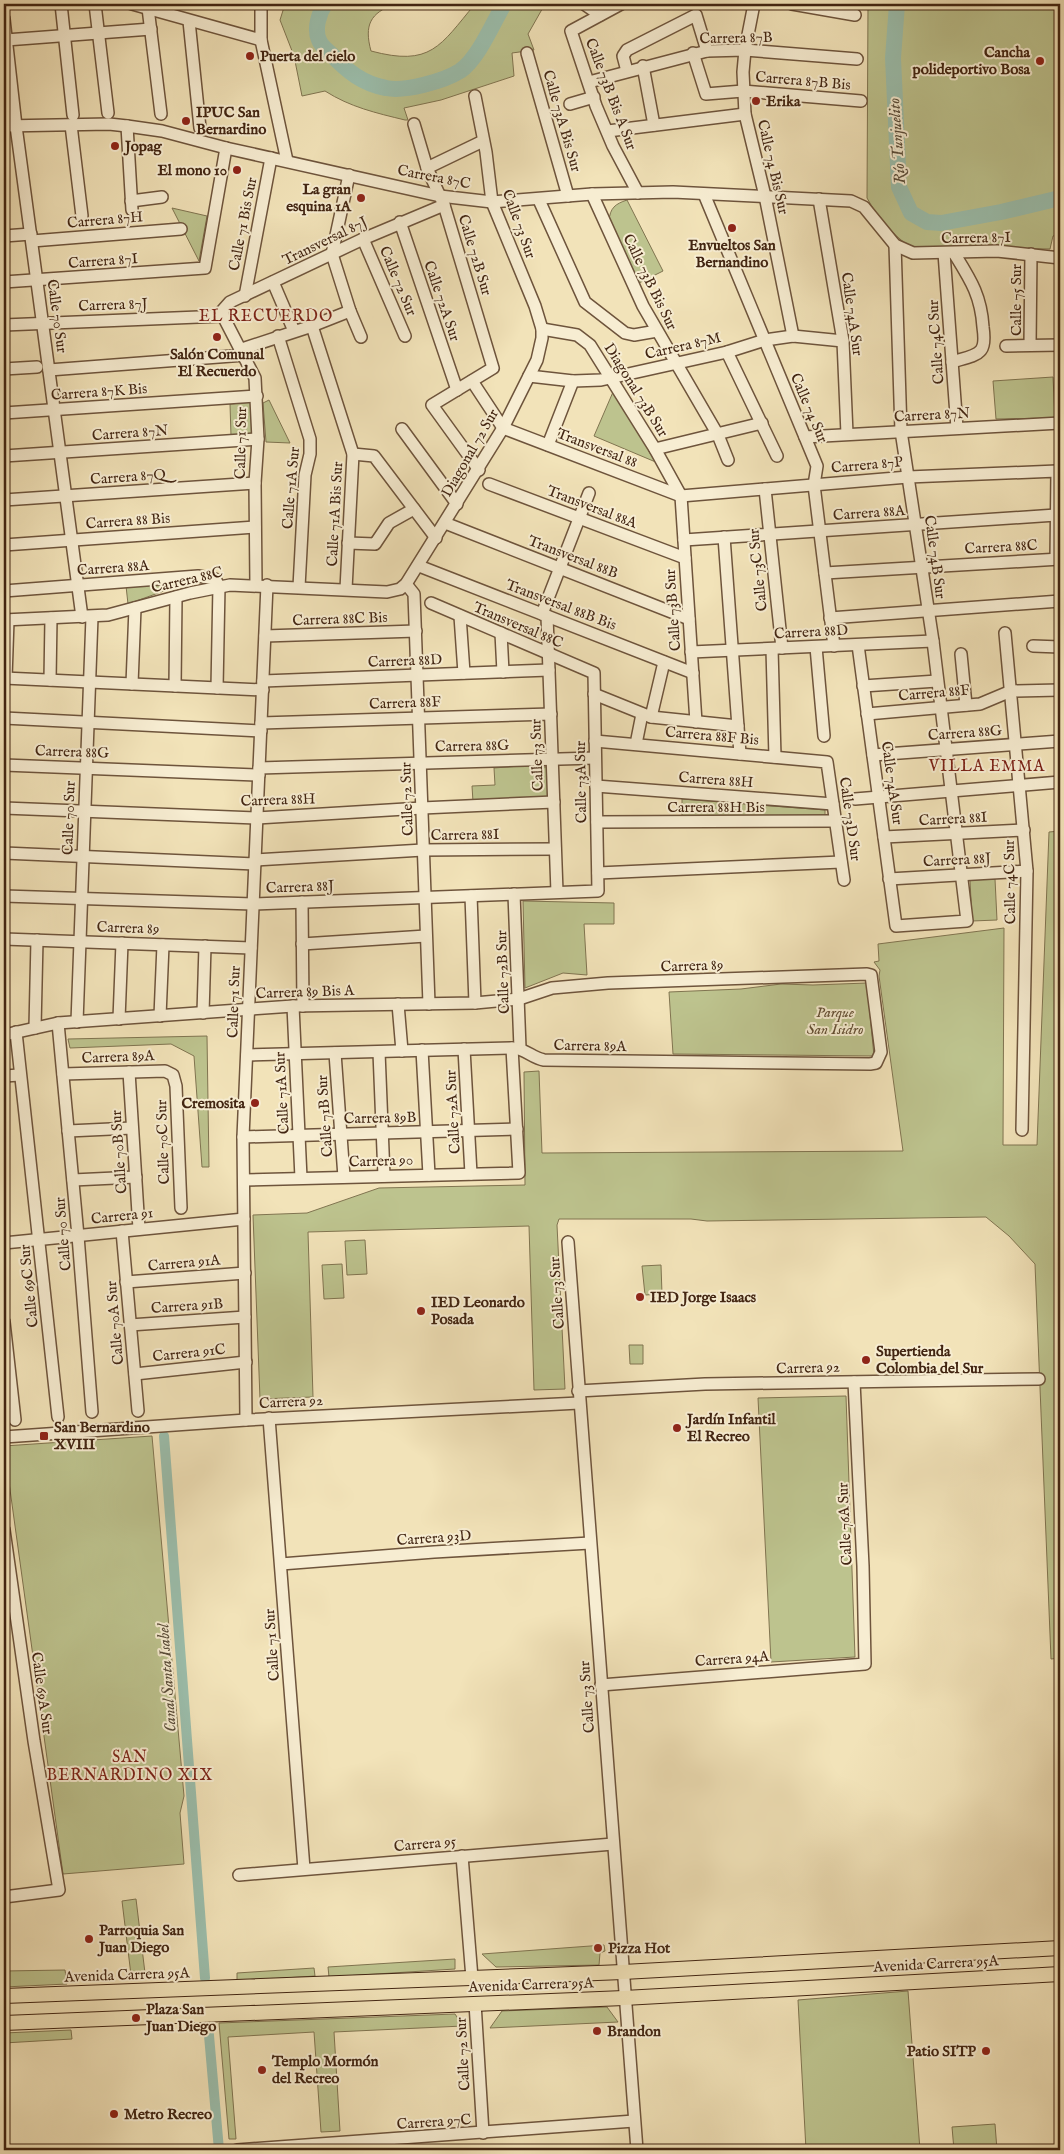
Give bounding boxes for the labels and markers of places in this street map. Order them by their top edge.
place label: Cancha polideportivo Bosa [912,43,1031,79]
place label: Puerta del cielo [260,47,355,66]
marker: Puerta del cielo [244,50,256,62]
marker: Cancha polideportivo Bosa [1034,55,1046,67]
place label: Erika [766,92,801,111]
marker: Erika [750,95,762,107]
place label: IPUC San Bernardino [196,103,266,139]
marker: IPUC San Bernardino [180,115,192,127]
place label: Jopag [123,137,162,156]
marker: Jopag [109,140,121,152]
place label: El mono 10 [157,161,227,180]
marker: El mono 10 [231,164,243,176]
place label: La gran esquina 1A [286,180,352,216]
marker: La gran esquina 1A [355,192,367,204]
marker: Envueltos San Bernandino [726,222,738,234]
place label: Envueltos San Bernandino [688,236,776,272]
marker: Salón Comunal El Recuerdo [211,331,223,343]
place label: Salón Comunal El Recuerdo [170,345,265,381]
place label: Cremosita [181,1094,246,1113]
marker: Cremosita [249,1097,261,1109]
place label: IED Jorge Isaacs [650,1288,757,1307]
marker: IED Jorge Isaacs [634,1291,646,1303]
place label: IED Leonardo Posada [431,1293,525,1329]
marker: IED Leonardo Posada [415,1305,427,1317]
place label: Supertienda Colombia del Sur [876,1342,984,1378]
marker: Supertienda Colombia del Sur [860,1354,872,1366]
place label: Jardín Infantil El Recreo [685,1410,776,1446]
place label: San Bernardino XVIII [53,1418,150,1454]
marker: Jardín Infantil El Recreo [671,1422,683,1434]
marker: San Bernardino XVIII [38,1430,50,1442]
place label: Parroquia San Juan Diego [97,1921,184,1957]
marker: Parroquia San Juan Diego [83,1933,95,1945]
place label: Pizza Hot [608,1939,671,1958]
marker: Pizza Hot [592,1942,604,1954]
place label: Plaza San Juan Diego [144,2000,216,2036]
marker: Plaza San Juan Diego [130,2012,142,2024]
place label: Brandon [607,2022,661,2041]
marker: Brandon [591,2025,603,2037]
place label: Patio SITP [907,2042,976,2061]
marker: Patio SITP [980,2045,992,2057]
place label: Templo Mormón del Recreo [271,2052,379,2088]
marker: Templo Mormón del Recreo [256,2064,268,2076]
place label: Metro Recreo [124,2105,212,2124]
marker: Metro Recreo [108,2108,120,2120]

